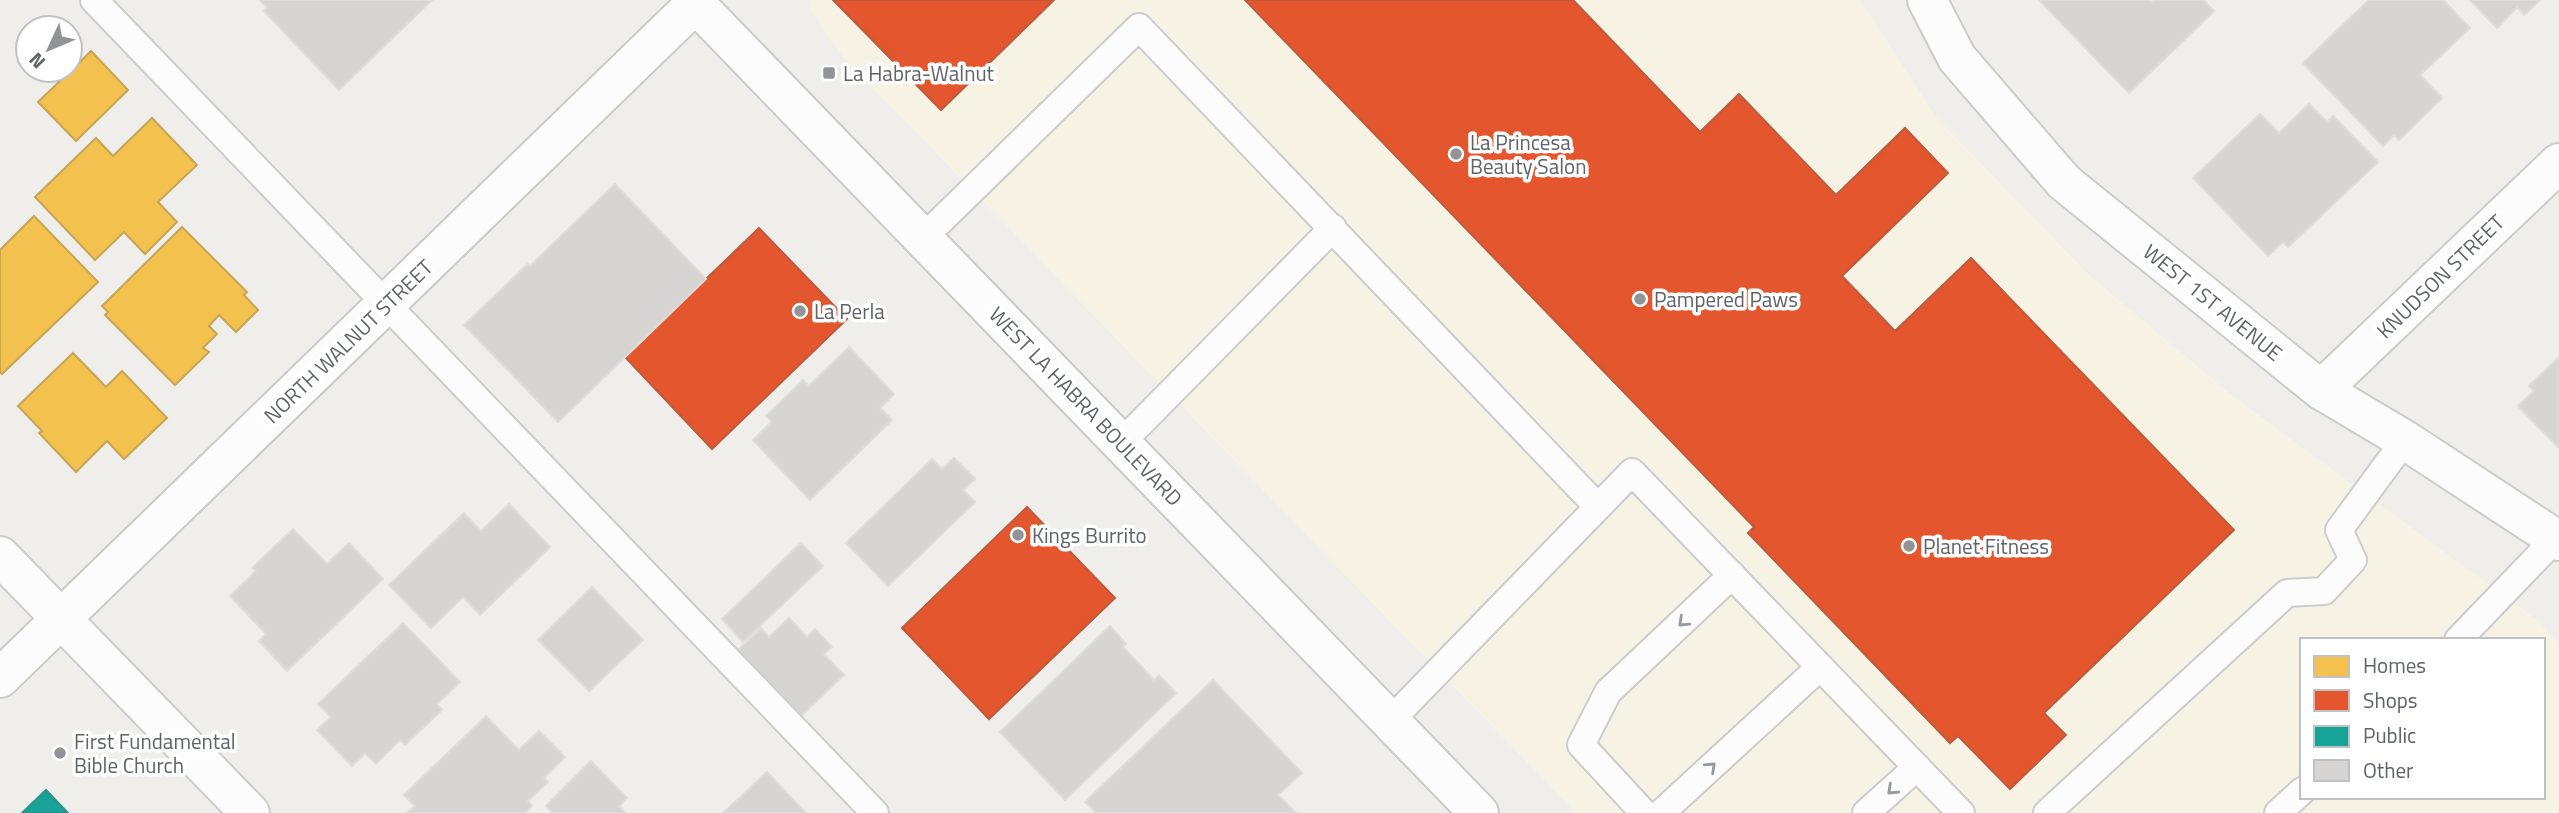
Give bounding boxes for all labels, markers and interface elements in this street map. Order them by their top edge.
north arrow [14,14,84,84]
text: N [21,46,51,76]
place label: La Habra-Walnut [843,57,995,89]
marker: La Habra-Walnut [821,65,837,81]
place label: La Princesa Beauty Salon [1470,126,1586,182]
marker: La Princesa Beauty Salon [1448,146,1464,162]
street label: KNUDSON STREET [2369,207,2511,345]
street label: WEST 1ST AVENUE [2136,236,2290,368]
street label: NORTH WALNUT STREET [256,252,440,430]
place label: Pampered Paws [1654,283,1798,315]
marker: Pampered Paws [1632,291,1648,307]
place label: La Perla [814,295,885,327]
street label: WEST LA HABRA BOULEVARD [982,299,1190,513]
marker: La Perla [792,303,808,319]
place label: Kings Burrito [1032,519,1147,551]
marker: Kings Burrito [1010,527,1026,543]
place label: Planet Fitness [1923,530,2049,562]
marker: Planet Fitness [1901,538,1917,554]
one-way arrow [1678,613,1691,626]
legend [2300,638,2545,799]
text: Homes [2363,649,2426,681]
text: Shops [2363,684,2418,716]
text: Public [2363,719,2416,751]
place label: First Fundamental Bible Church [74,725,236,781]
marker: First Fundamental Bible Church [52,745,68,761]
text: Other [2363,754,2413,786]
one-way arrow [1703,763,1716,775]
one-way arrow [1887,782,1900,794]

